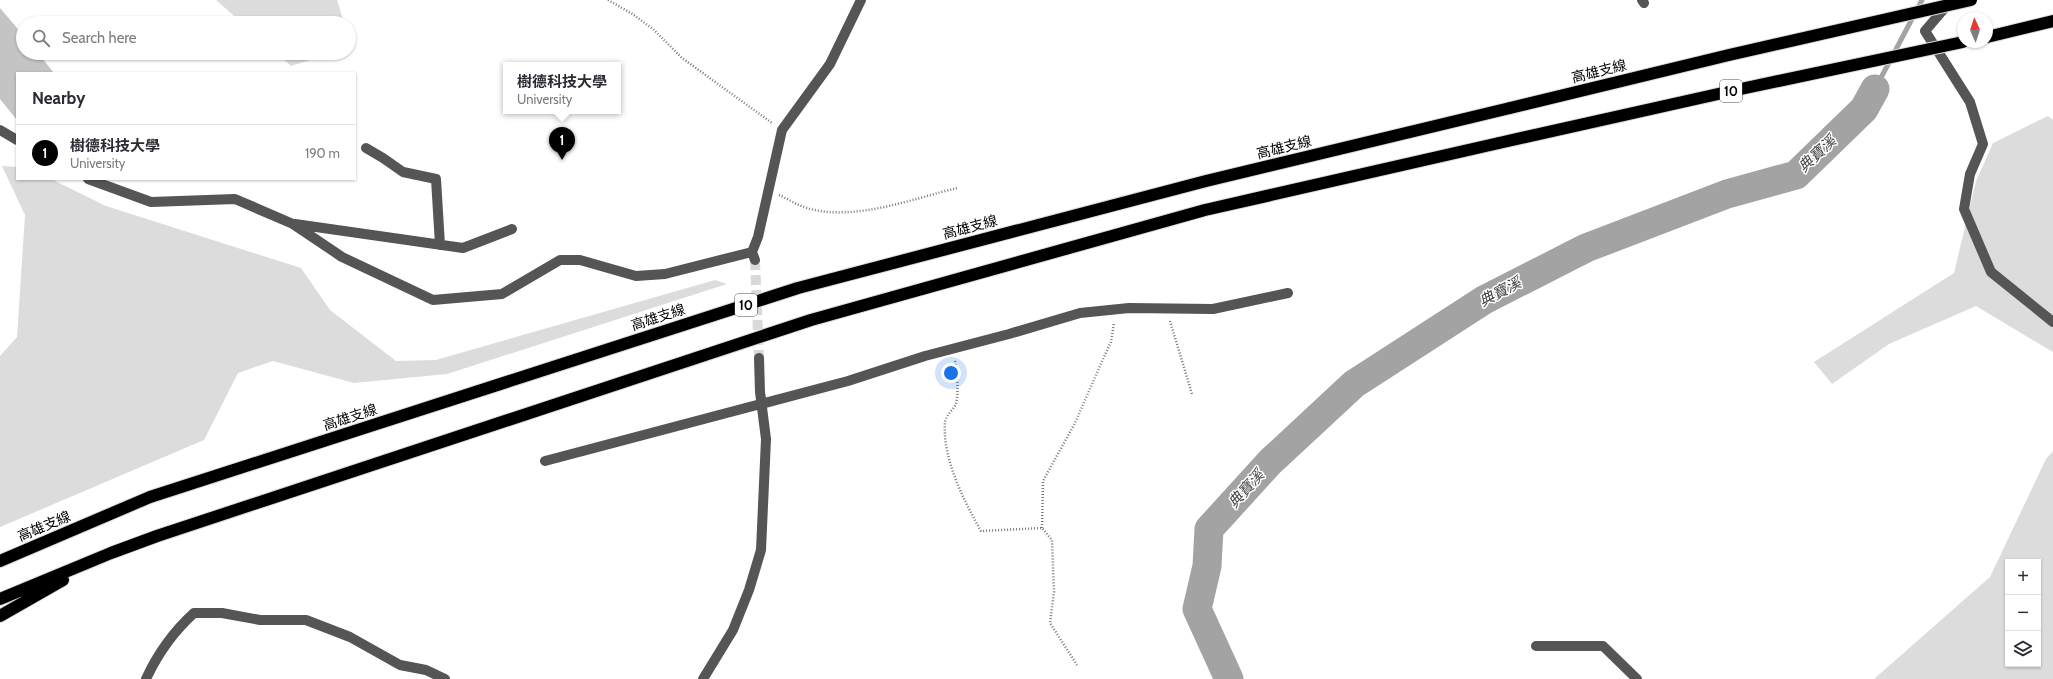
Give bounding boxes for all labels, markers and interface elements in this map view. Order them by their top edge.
north arrow [1957,12,1993,48]
search box [16,16,356,60]
icon: search [30,27,52,49]
text: Search here [62,29,137,47]
street label: 高雄支線 [1570,55,1628,87]
popup [503,62,621,114]
text: 樹德科技大學 [517,73,607,91]
road number: 10 [1720,80,1742,102]
text: Nearby [32,88,85,108]
text: University [517,91,572,107]
pin: 1 [549,127,575,160]
street label: 高雄支線 [1255,131,1313,163]
water label: 典寶溪 [1794,131,1841,176]
text: 樹德科技大學 [70,137,160,155]
text: 1 [43,145,47,161]
text: 190 m [305,145,340,161]
text: University [70,155,125,171]
street label: 高雄支線 [941,211,999,243]
water label: 典寶溪 [1476,273,1526,311]
road number: 10 [735,294,757,316]
street label: 高雄支線 [629,300,687,334]
your location [941,363,961,383]
street label: 高雄支線 [321,400,379,434]
water label: 典寶溪 [1224,465,1269,512]
street label: 高雄支線 [15,507,73,545]
map controls [2005,559,2041,667]
button: + [2005,559,2041,595]
button: − [2005,595,2041,631]
button: layers [2005,631,2041,667]

